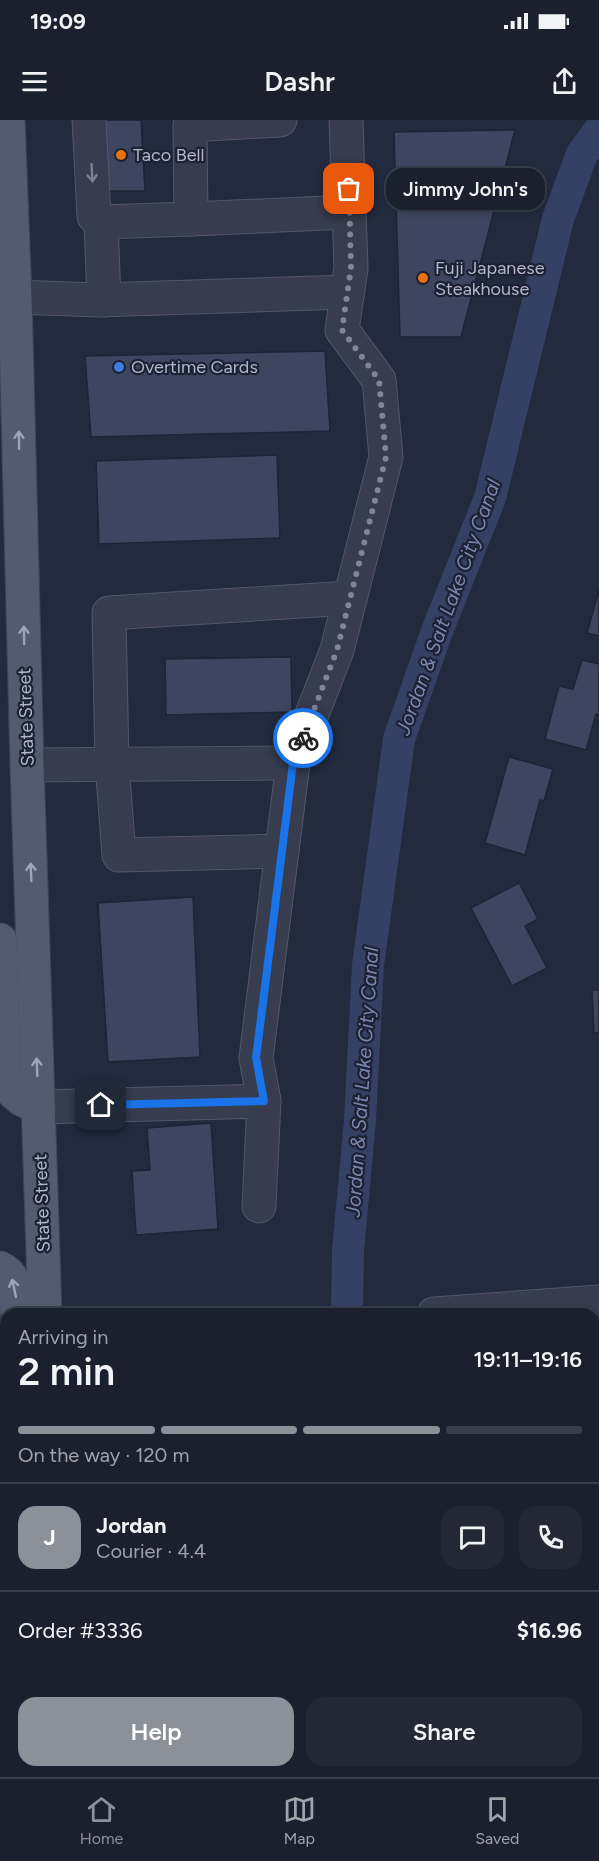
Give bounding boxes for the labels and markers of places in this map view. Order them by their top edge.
place label: Taco Bell [133,144,204,166]
marker: Taco Bell [114,148,128,162]
pin [323,163,374,214]
callout: Jimmy John's [385,168,544,210]
place label: Fuji Japanese Steakhouse [435,257,545,300]
marker: Fuji Japanese Steakhouse [416,271,430,285]
place label: Overtime Cards [131,356,258,378]
marker: Overtime Cards [112,360,126,374]
pin [75,1079,126,1130]

